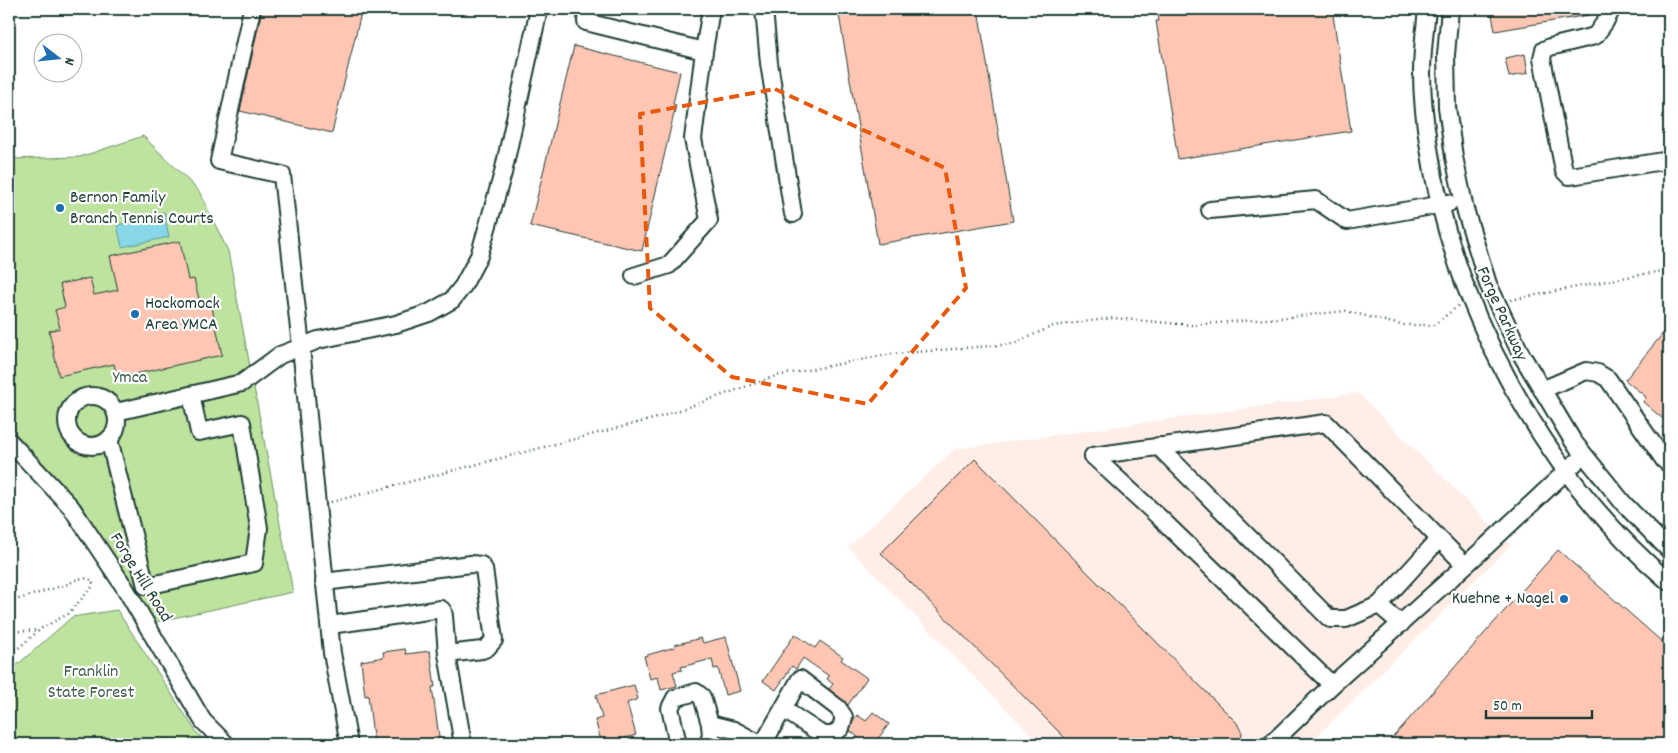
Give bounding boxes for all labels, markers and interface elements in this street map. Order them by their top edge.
north arrow [32,32,82,82]
text: N [58,55,79,67]
place label: Bernon Family Branch Tennis Courts [70,186,214,232]
marker: Bernon Family Branch Tennis Courts [54,202,66,214]
street label: Forge Parkway [1469,263,1533,366]
place label: Hockomock Area YMCA [145,292,220,338]
marker: Hockomock Area YMCA [129,308,141,320]
park label: Ymca [113,366,148,391]
street label: Forge Hill Road [103,528,177,628]
place label: Kuehne + Nagel [1452,587,1555,612]
marker: Kuehne + Nagel [1558,593,1570,605]
park label: Franklin State Forest [48,660,135,706]
scale bar [1486,688,1592,720]
text: 50 m [1493,696,1522,718]

